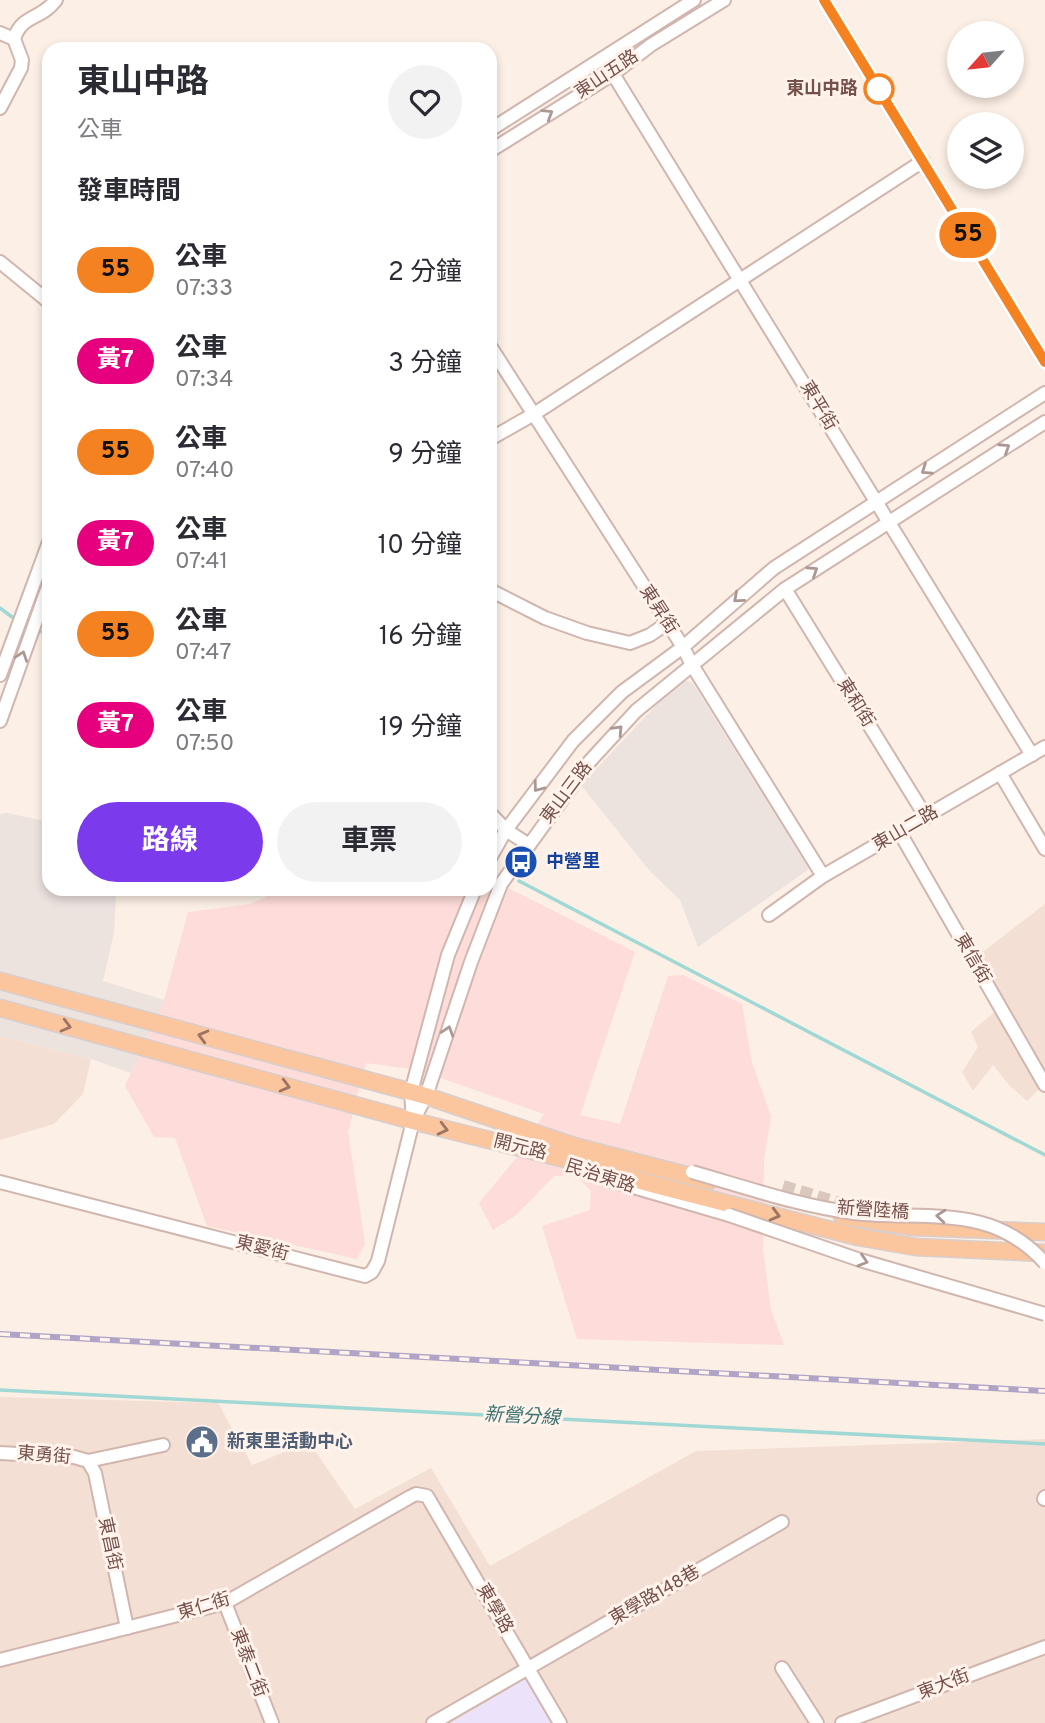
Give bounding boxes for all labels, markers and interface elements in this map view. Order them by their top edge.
north arrow [947,21,1024,98]
map controls [947,21,1024,189]
street label: 東山五路 [571,45,643,105]
text: 東山中路 [77,63,209,105]
button: heart [388,65,462,139]
marker: 東山中路 [864,74,894,104]
place label: 東山中路 [786,78,858,101]
one-way arrow [540,110,553,123]
button: layers [947,112,1024,189]
text: 公車 [77,117,123,146]
text: 發車時間 [77,176,181,209]
line badge: 55 [936,212,1000,258]
text: 55 [953,220,983,250]
text: 公車 [175,242,227,275]
text: 55 [101,255,130,285]
text: 2 分鐘 [388,257,462,290]
text: 07:33 [175,275,233,304]
text: 公車 [175,333,227,366]
text: 黃7 [97,346,134,376]
text: 3 分鐘 [388,348,462,381]
text: 07:34 [175,366,233,395]
street label: 東平街 [794,377,842,435]
text: 公車 [175,424,227,457]
text: 55 [101,437,130,467]
text: 9 分鐘 [388,439,462,472]
one-way arrow [997,444,1010,457]
text: 07:40 [175,457,234,486]
one-way arrow [921,462,934,474]
text: 公車 [175,515,227,548]
text: 黃7 [97,528,134,558]
text: 10 分鐘 [377,530,462,563]
text: 07:41 [175,548,228,577]
one-way arrow [805,566,818,579]
street label: 東昇街 [634,581,682,639]
one-way arrow [734,590,747,603]
text: 公車 [175,606,227,639]
text: 55 [101,619,130,649]
text: 16 分鐘 [379,621,462,654]
text: 07:47 [175,639,231,668]
one-way arrow [14,651,28,663]
street label: 東和街 [831,674,879,732]
text: 公車 [175,697,227,730]
text: 黃7 [97,710,134,740]
text: 19 分鐘 [379,712,462,745]
one-way arrow [610,725,623,738]
text: 07:50 [175,730,234,759]
street label: 東山三路 [536,757,598,829]
one-way arrow [534,780,547,792]
street label: 東山二路 [869,801,943,857]
button: 路線 [77,802,263,882]
button: 車票 [277,802,462,882]
bus stop icon: 中營里 [502,843,540,881]
place label: 中營里 [546,851,600,874]
street label: 東信街 [949,930,995,988]
one-way arrow [60,1018,72,1032]
one-way arrow [439,1025,454,1037]
one-way arrow [197,1030,209,1044]
one-way arrow [279,1078,291,1092]
one-way arrow [437,1121,449,1135]
street label: 開元路 [491,1130,549,1166]
street label: 民治東路 [562,1155,638,1199]
street label: 新營陸橋 [836,1197,910,1225]
one-way arrow [769,1206,781,1221]
one-way arrow [936,1209,947,1224]
street label: 東愛街 [233,1231,291,1267]
one-way arrow [857,1252,869,1267]
water label: 新營分線 [483,1403,563,1431]
public building icon: 新東里活動中心 [183,1423,221,1461]
place label: 新東里活動中心 [227,1431,353,1454]
street label: 東勇街 [16,1442,72,1470]
street label: 東昌街 [92,1515,126,1573]
street label: 東學路148巷 [606,1561,704,1631]
street label: 東學路 [471,1580,517,1638]
street label: 東仁街 [175,1588,233,1626]
street label: 東泰二街 [224,1625,272,1701]
street label: 東大街 [915,1665,973,1705]

